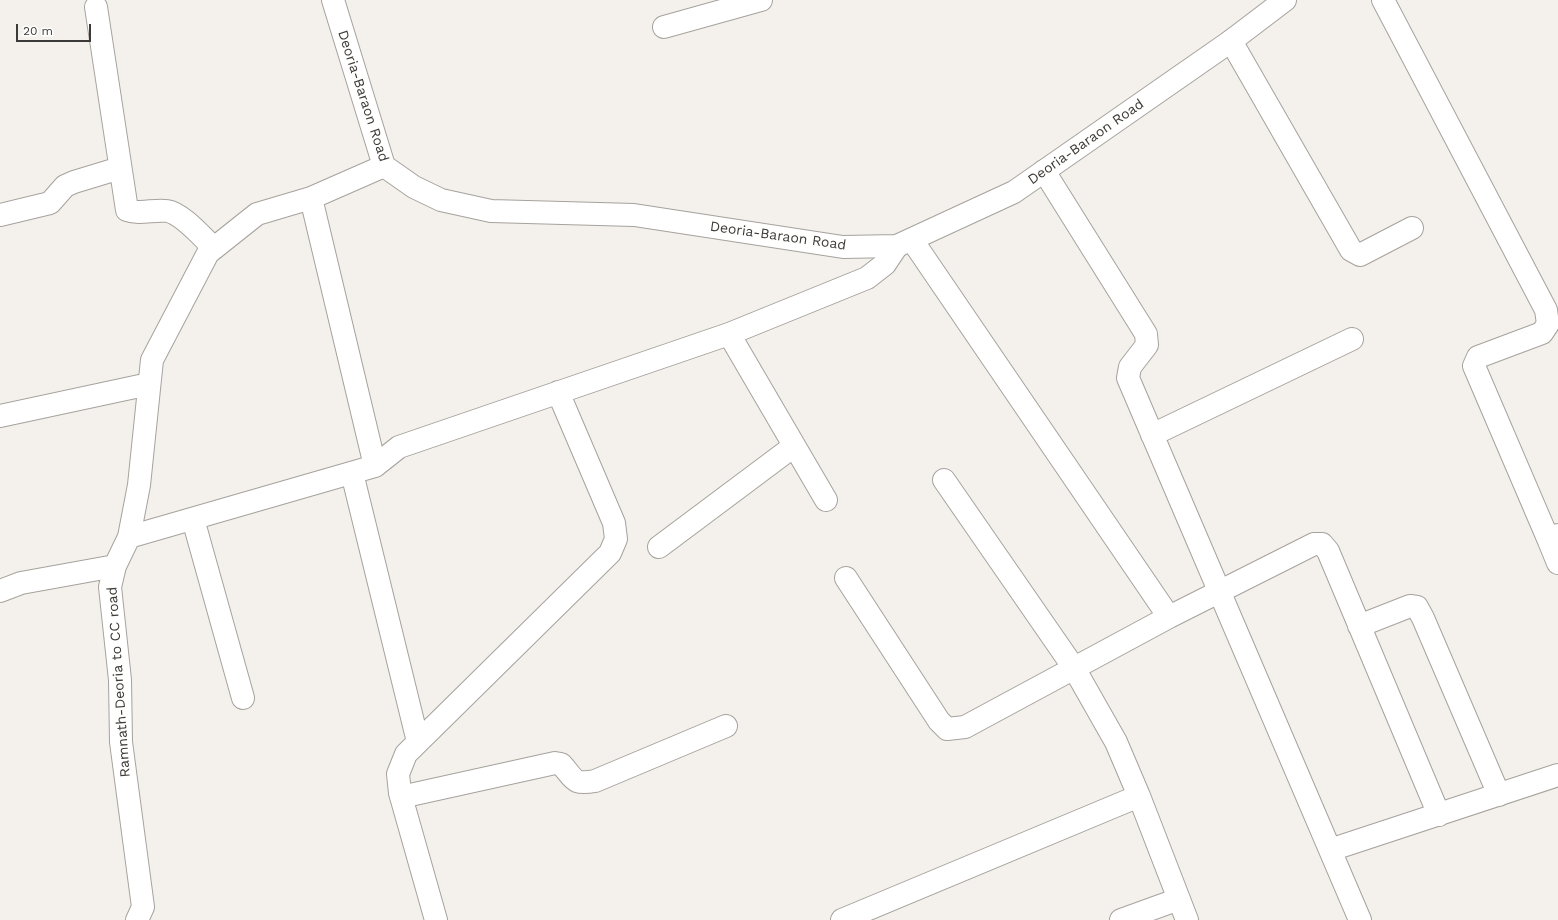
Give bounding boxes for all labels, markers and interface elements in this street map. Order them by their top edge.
scale bar [18,16,93,42]
text: 20 m [23,24,53,38]
street label: Deoria-Baraon Road [334,28,392,164]
street label: Deoria-Baraon Road [1025,96,1147,188]
street label: Deoria-Baraon Road [709,218,847,254]
street label: Ramnath-Deoria to CC road [104,586,134,778]

